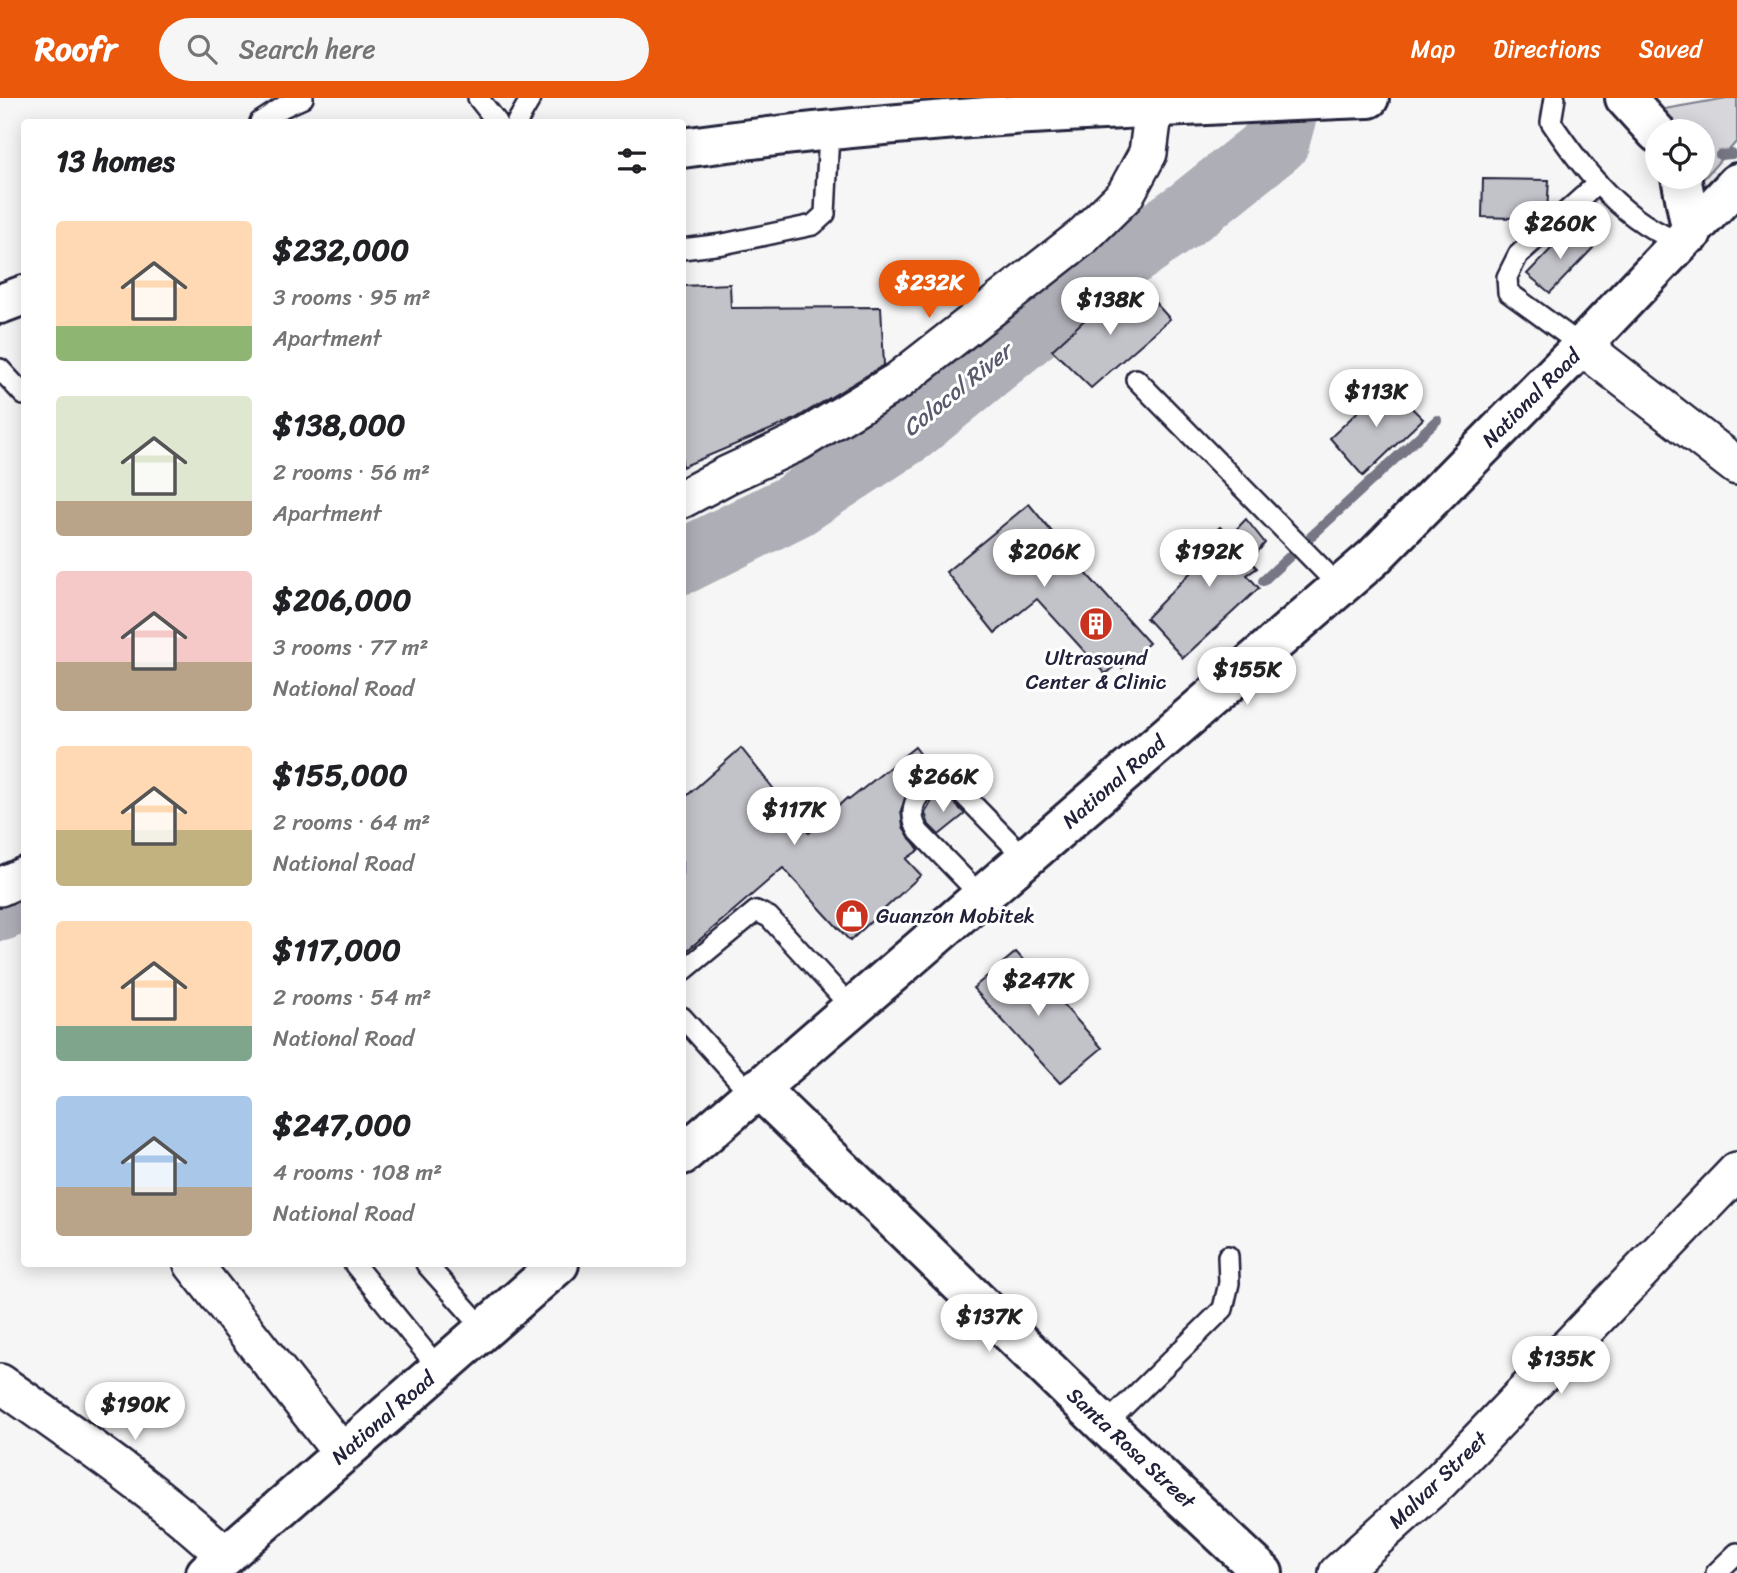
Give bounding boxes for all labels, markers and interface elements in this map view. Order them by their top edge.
search box [159,18,649,81]
text: Roofr [35,20,117,78]
text: Search here [239,26,376,72]
text: Map [1411,28,1455,70]
text: Directions [1493,28,1601,70]
text: Saved [1639,28,1702,70]
icon: search [183,30,221,68]
map controls [1645,119,1715,189]
button: locate [1645,119,1715,189]
text: 13 homes [56,134,175,188]
icon: filters [613,142,651,180]
pin: $260K [1511,202,1609,261]
text: $260K [1525,203,1595,244]
text: $232,000 [273,223,409,277]
icon: home [112,249,196,333]
pin: $232K [880,260,978,320]
text: $232K [895,262,963,303]
text: 3 rooms · 95 m² [273,277,430,318]
pin: $138K [1061,278,1159,337]
text: $138K [1077,279,1143,320]
text: Apartment [273,318,382,359]
water label: Colocol River [893,330,1025,447]
street label: National Road [1472,338,1591,457]
pin: $113K [1327,370,1425,429]
text: $113K [1345,371,1407,412]
text: $138,000 [273,398,406,452]
icon: home [112,424,196,508]
text: 2 rooms · 56 m² [273,452,430,493]
text: Apartment [273,493,382,534]
pin: $206K [995,530,1093,589]
pin: $192K [1160,530,1258,589]
text: $206K [1009,531,1079,572]
text: $192K [1176,531,1242,572]
text: $206,000 [273,573,411,627]
icon: home [112,599,196,683]
building icon: Ultrasound Center & Clinic [1077,605,1115,643]
text: 3 rooms · 77 m² [273,627,429,668]
place label: Ultrasound Center & Clinic [1026,639,1167,701]
pin: $155K [1198,648,1296,707]
text: $155K [1213,649,1281,690]
text: National Road [273,668,414,709]
street label: National Road [1053,724,1177,839]
text: $155,000 [273,748,408,802]
pin: $266K [894,754,992,814]
text: $266K [909,756,977,797]
icon: home [112,774,196,858]
pin: $117K [745,788,843,847]
text: $117K [763,789,825,830]
text: 2 rooms · 64 m² [273,802,430,843]
text: National Road [273,843,414,884]
shop icon: Guanzon Mobitek [833,897,871,935]
place label: Guanzon Mobitek [876,897,1035,935]
text: $117,000 [273,923,401,977]
icon: home [112,949,196,1033]
pin: $247K [989,958,1087,1018]
text: $247K [1003,960,1073,1001]
text: 2 rooms · 54 m² [273,977,431,1018]
text: National Road [273,1018,414,1059]
text: $247,000 [273,1098,411,1152]
icon: home [112,1124,196,1208]
text: 4 rooms · 108 m² [273,1152,442,1193]
text: National Road [273,1193,414,1234]
pin: $137K [940,1294,1038,1354]
text: $137K [956,1296,1022,1337]
pin: $135K [1512,1336,1610,1396]
text: $135K [1528,1338,1594,1379]
street label: National Road [322,1360,446,1475]
street label: Santa Rosa Street [1057,1377,1206,1520]
pin: $190K [86,1382,184,1442]
text: $190K [101,1384,169,1425]
street label: Malvar Street [1379,1421,1498,1538]

